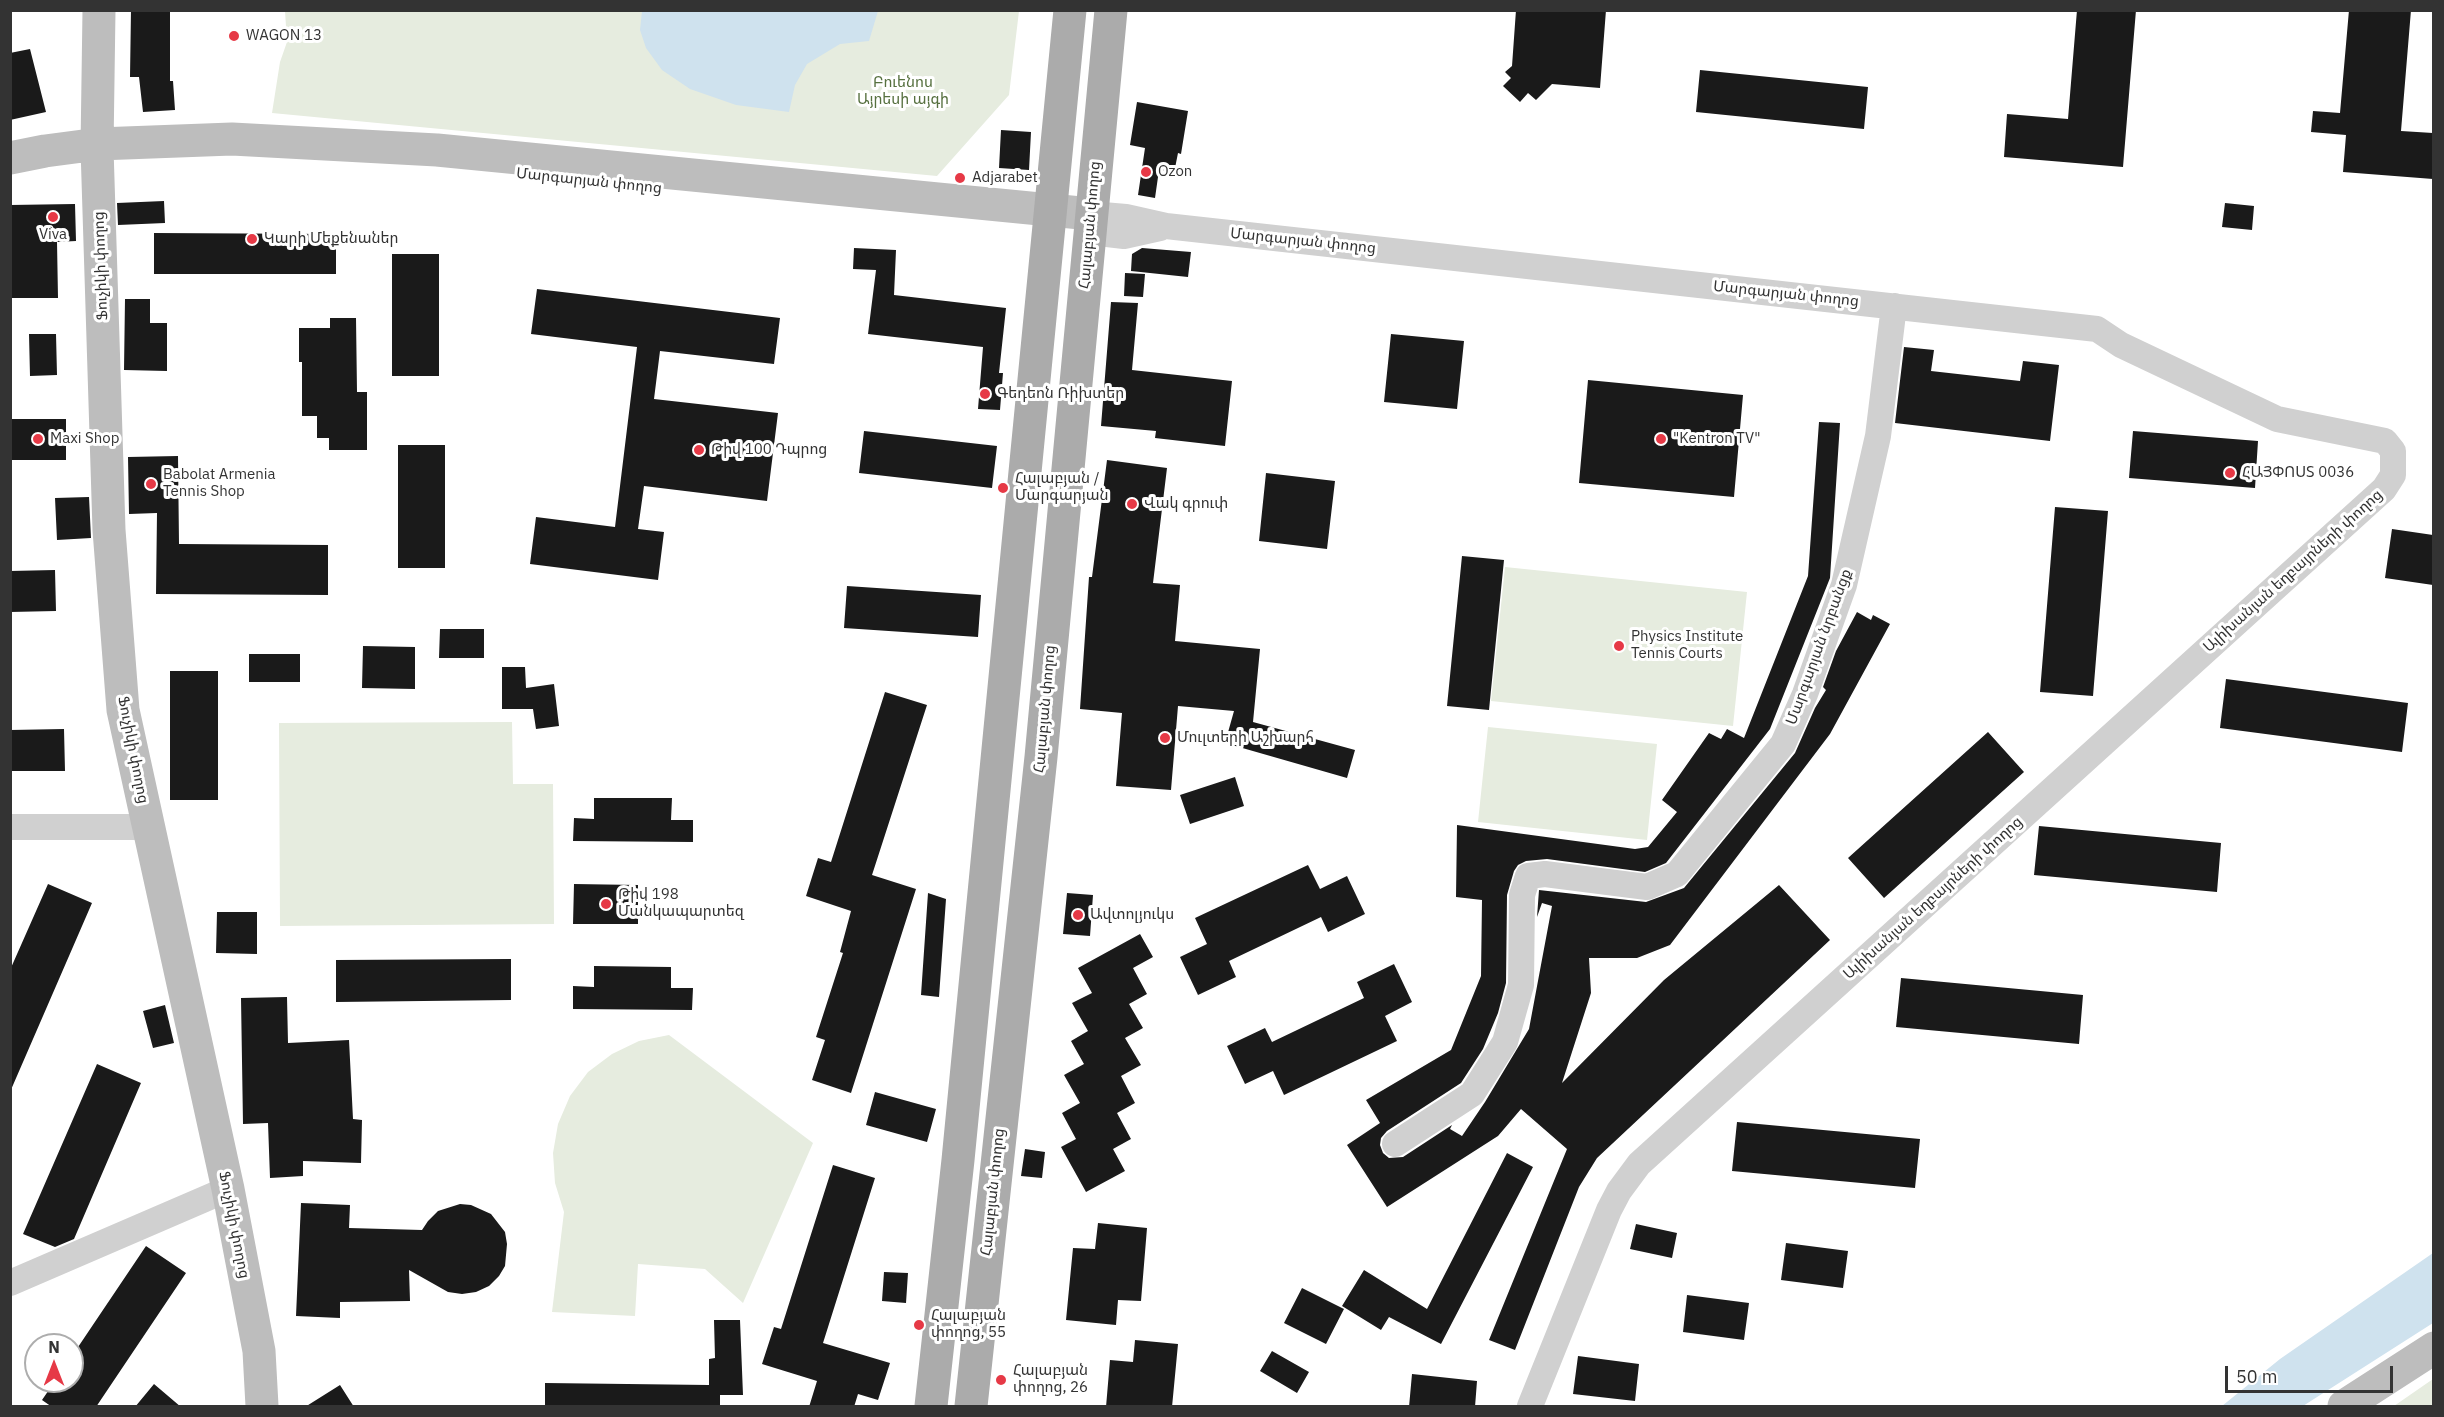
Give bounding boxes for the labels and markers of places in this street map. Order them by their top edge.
place label: WAGON 13 [246,27,322,45]
marker: WAGON 13 [227,29,241,43]
place label: Ozon [1158,163,1192,181]
marker: Ozon [1139,165,1153,179]
place label: Adjarabet [972,169,1038,187]
marker: Adjarabet [953,171,967,185]
marker: Viva [46,210,60,224]
place label: Viva [39,226,67,244]
place label: Կարի Մեքենաներ [264,230,398,248]
marker: Կարի Մեքենաներ [245,232,259,246]
place label: Գեդեոն Ռիխտեր [997,385,1124,403]
marker: Գեդեոն Ռիխտեր [978,387,992,401]
place label: Maxi Shop [50,430,119,448]
place label: "Kentron TV" [1673,430,1761,448]
marker: Maxi Shop [31,432,45,446]
marker: "Kentron TV" [1654,432,1668,446]
place label: Թիվ 100 Դպրոց [711,441,827,459]
marker: Թիվ 100 Դպրոց [692,443,706,457]
place label: ՀԱՅՓՈՍՏ 0036 [2242,464,2354,482]
place label: Babolat Armenia Tennis Shop [163,466,276,501]
marker: ՀԱՅՓՈՍՏ 0036 [2223,466,2237,480]
place label: Հալաբյան / Մարգարյան [1015,470,1108,505]
marker: Babolat Armenia Tennis Shop [144,477,158,491]
marker: Հալաբյան / Մարգարյան [996,481,1010,495]
place label: Վակ գրուփ [1144,495,1228,513]
marker: Վակ գրուփ [1125,497,1139,511]
place label: Physics Institute Tennis Courts [1631,628,1743,663]
marker: Physics Institute Tennis Courts [1612,639,1626,653]
place label: Մուլտերի Աշխարհ [1177,729,1314,747]
marker: Մուլտերի Աշխարհ [1158,731,1172,745]
place label: Թիվ 198 Մանկապարտեզ [618,886,744,921]
marker: Թիվ 198 Մանկապարտեզ [599,897,613,911]
place label: Ավտոլյուկս [1090,906,1174,924]
marker: Ավտոլյուկս [1071,908,1085,922]
place label: Հալաբյան փողոց, 55 [931,1307,1006,1342]
marker: Հալաբյան փողոց, 55 [912,1318,926,1332]
place label: Հալաբյան փողոց, 26 [1013,1362,1088,1397]
marker: Հալաբյան փողոց, 26 [994,1373,1008,1387]

